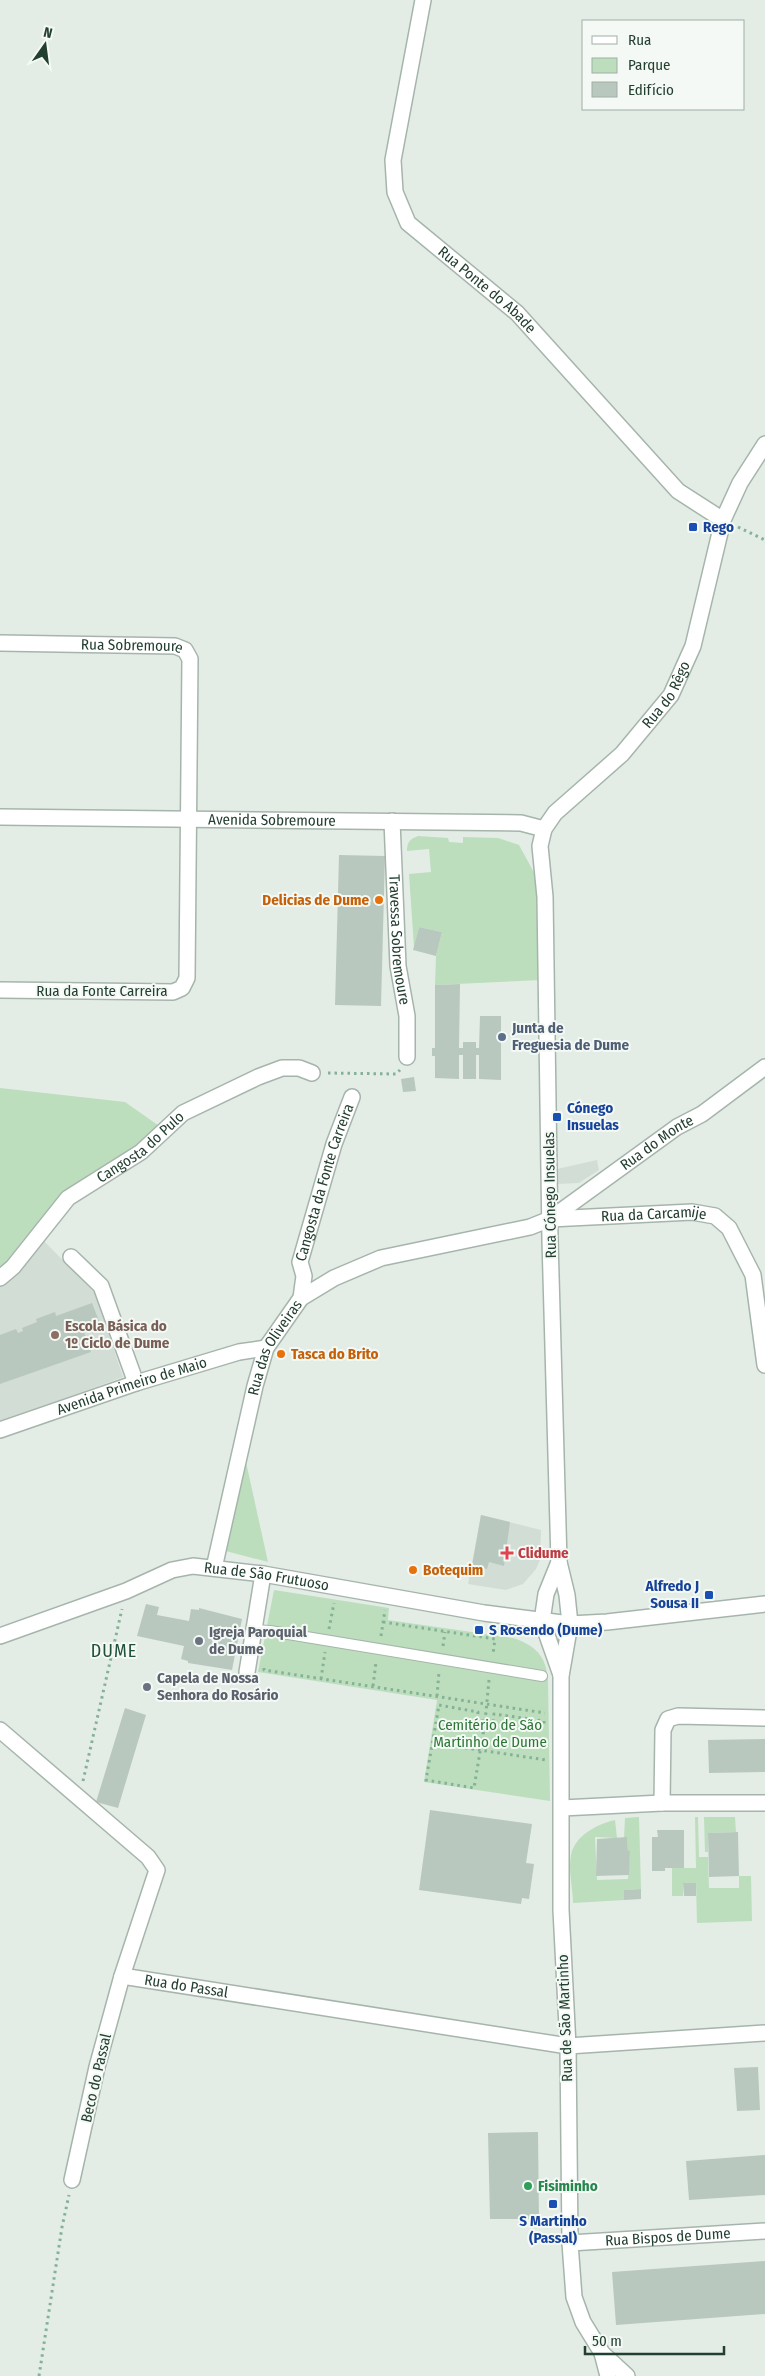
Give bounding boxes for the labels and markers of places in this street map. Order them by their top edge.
place label: Rego [703,518,734,536]
marker: Rego [687,521,699,533]
place label: Delicias de Dume [262,891,369,909]
marker: Delicias de Dume [373,894,385,906]
place label: Junta de Freguesia de Dume [511,1019,630,1054]
marker: Junta de Freguesia de Dume [496,1031,508,1043]
place label: Cónego Insuelas [567,1099,619,1134]
marker: Cónego Insuelas [551,1111,563,1123]
place label: Escola Básica do 1º Ciclo de Dume [65,1317,170,1352]
marker: Escola Básica do 1º Ciclo de Dume [49,1329,61,1341]
place label: Tasca do Brito [291,1345,379,1363]
marker: Tasca do Brito [275,1348,287,1360]
place label: Clidume [518,1544,569,1562]
marker: Clidume [500,1546,514,1560]
place label: Botequim [423,1561,483,1579]
marker: Botequim [407,1564,419,1576]
place label: Alfredo J Sousa II [644,1577,699,1612]
marker: Alfredo J Sousa II [703,1589,715,1601]
place label: S Rosendo (Dume) [489,1621,603,1639]
place label: Igreja Paroquial de Dume [209,1623,308,1658]
marker: S Rosendo (Dume) [473,1624,485,1636]
marker: Igreja Paroquial de Dume [193,1635,205,1647]
place label: Capela de Nossa Senhora do Rosário [157,1669,279,1704]
marker: Capela de Nossa Senhora do Rosário [141,1681,153,1693]
place label: Fisiminho [538,2177,598,2195]
marker: Fisiminho [522,2180,534,2192]
marker: S Martinho (Passal) [547,2198,559,2210]
place label: S Martinho (Passal) [519,2212,587,2247]

